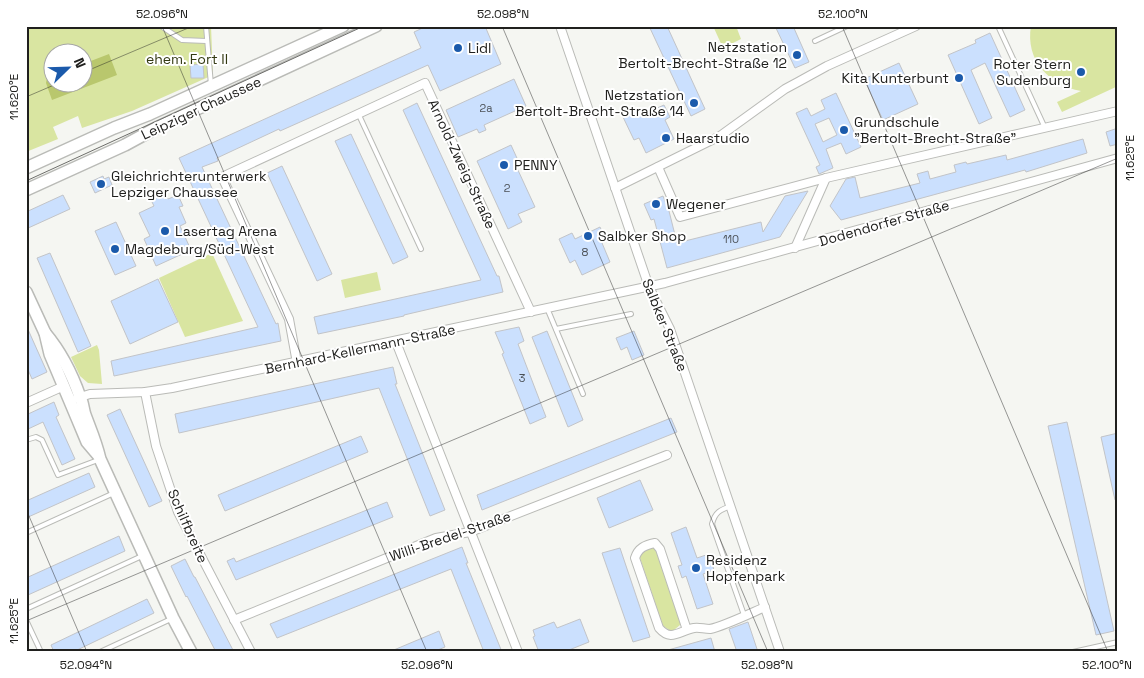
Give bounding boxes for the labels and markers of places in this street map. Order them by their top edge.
place label: Netzstation Bertolt-Brecht-Straße 12 [618,38,787,72]
place label: Lidl [468,39,492,57]
marker: Lidl [452,42,464,54]
marker: Netzstation Bertolt-Brecht-Straße 12 [791,49,803,61]
place label: Roter Stern Sudenburg [994,55,1071,89]
marker: Roter Stern Sudenburg [1075,66,1087,78]
place label: Kita Kunterbunt [841,69,949,87]
marker: Kita Kunterbunt [953,72,965,84]
place label: Netzstation Bertolt-Brecht-Straße 14 [515,86,684,120]
marker: Netzstation Bertolt-Brecht-Straße 14 [688,97,700,109]
place label: Grundschule "Bertolt-Brecht-Straße" [854,113,1016,147]
marker: Grundschule "Bertolt-Brecht-Straße" [838,124,850,136]
place label: Haarstudio [676,129,750,147]
marker: Haarstudio [660,132,672,144]
place label: PENNY [514,156,558,174]
marker: PENNY [498,159,510,171]
place label: Gleichrichterunterwerk Lepziger Chaussee [111,167,267,201]
marker: Gleichrichterunterwerk Lepziger Chaussee [95,178,107,190]
place label: Wegener [666,195,726,213]
marker: Wegener [650,198,662,210]
place label: Lasertag Arena [175,222,277,240]
marker: Lasertag Arena [159,225,171,237]
place label: Salbker Shop [598,227,686,245]
marker: Salbker Shop [582,230,594,242]
place label: Magdeburg/Süd-West [125,240,274,258]
marker: Magdeburg/Süd-West [109,243,121,255]
place label: Residenz Hopfenpark [706,551,786,585]
marker: Residenz Hopfenpark [690,562,702,574]

